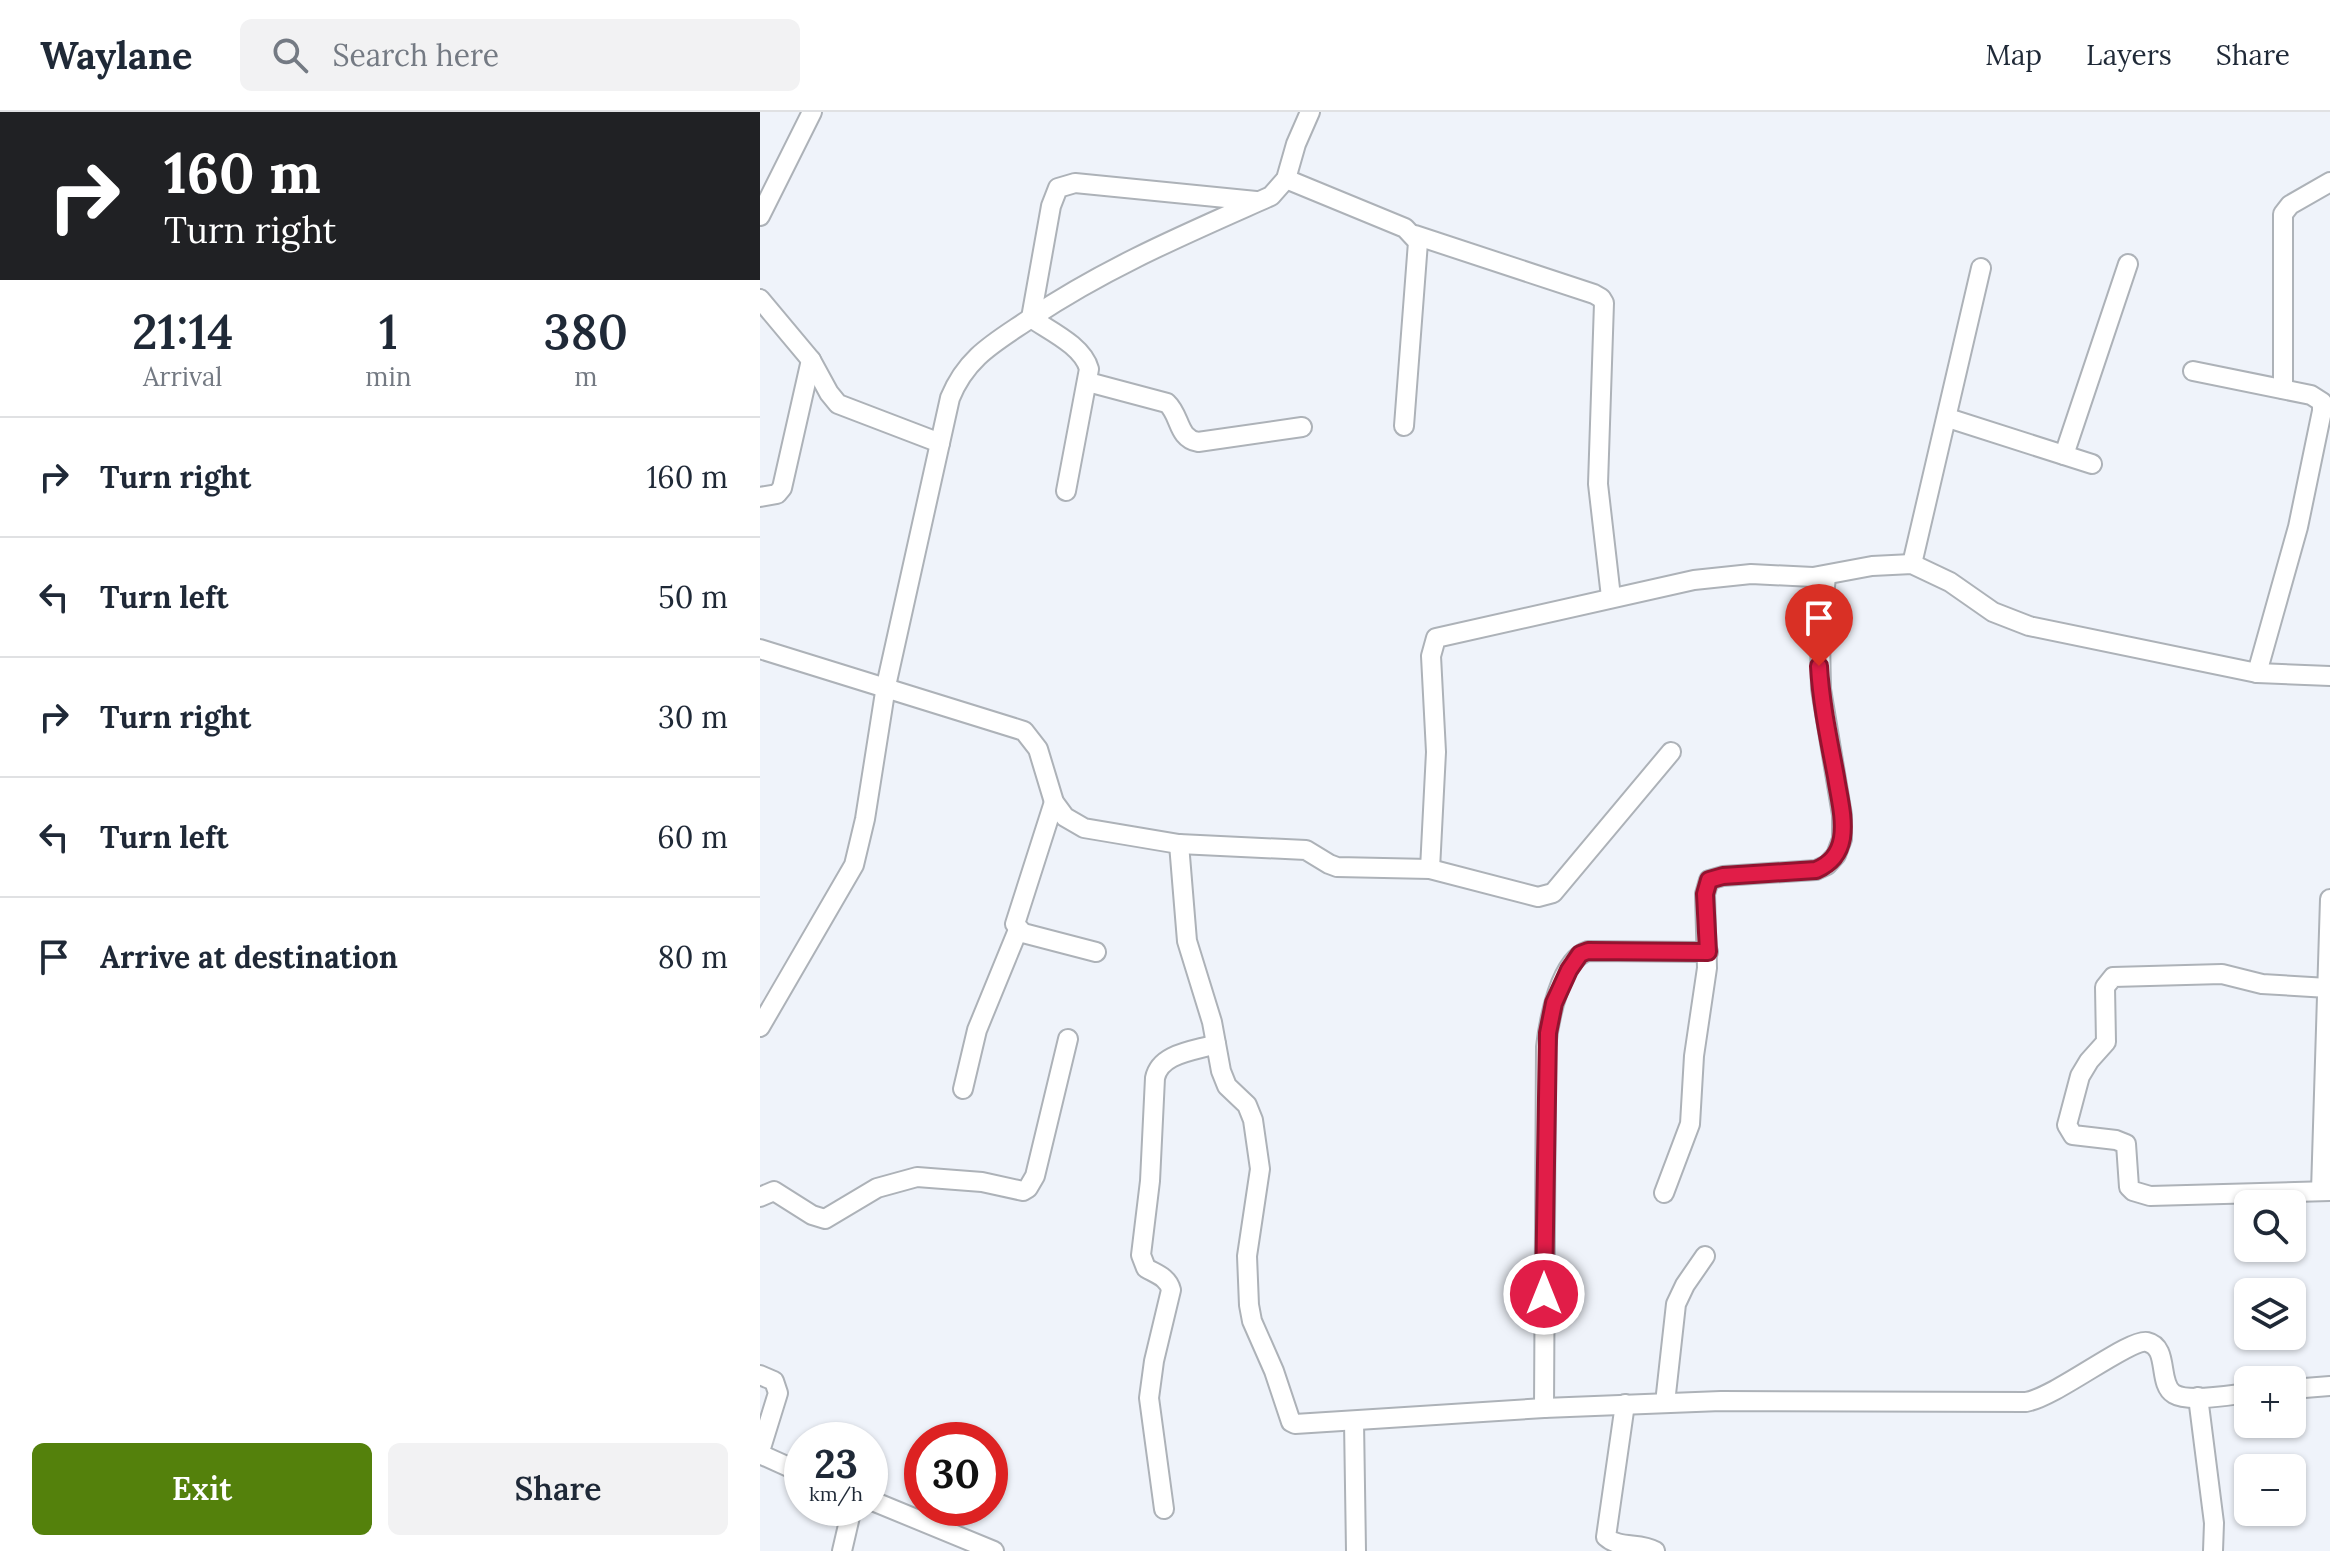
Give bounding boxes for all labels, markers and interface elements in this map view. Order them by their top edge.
search box [240,19,800,91]
text: Waylane [40,31,192,79]
icon: search [268,33,312,77]
text: Search here [332,36,499,74]
text: Map [1985,37,2042,73]
text: Layers [2086,37,2172,73]
text: Share [2216,37,2290,73]
text: 160 m [164,137,321,208]
icon: right [32,144,136,248]
text: Turn right [164,207,337,253]
text: 21:14 [132,301,233,362]
text: 1 [379,301,398,362]
text: 380 [544,301,628,362]
text: Arrival [143,360,222,393]
text: min [365,360,412,393]
text: m [574,360,597,393]
icon: right [32,455,76,499]
text: Turn right [100,458,251,496]
text: 160 m [646,458,728,496]
icon: left [32,575,76,619]
text: Turn left [100,578,228,616]
text: 50 m [658,578,728,616]
pin [1785,584,1853,666]
icon: arrive [1797,596,1841,640]
icon: right [32,695,76,739]
text: Turn right [100,698,251,736]
text: 30 m [658,698,728,736]
icon: left [32,815,76,859]
text: Turn left [100,818,228,856]
text: 60 m [657,818,728,856]
icon: arrive [32,935,76,979]
text: Arrive at destination [100,938,398,976]
text: 80 m [658,938,728,976]
map controls [2234,1190,2306,1526]
button: search [2234,1190,2306,1262]
position arrow [1502,1252,1586,1336]
button: layers [2234,1278,2306,1350]
button: + [2234,1366,2306,1438]
speed limit sign: 30 [904,1422,1008,1526]
text: 23 [814,1438,858,1489]
button: Exit [32,1443,372,1535]
button: Share [388,1443,728,1535]
button: − [2234,1454,2306,1526]
text: km/h [809,1481,863,1506]

